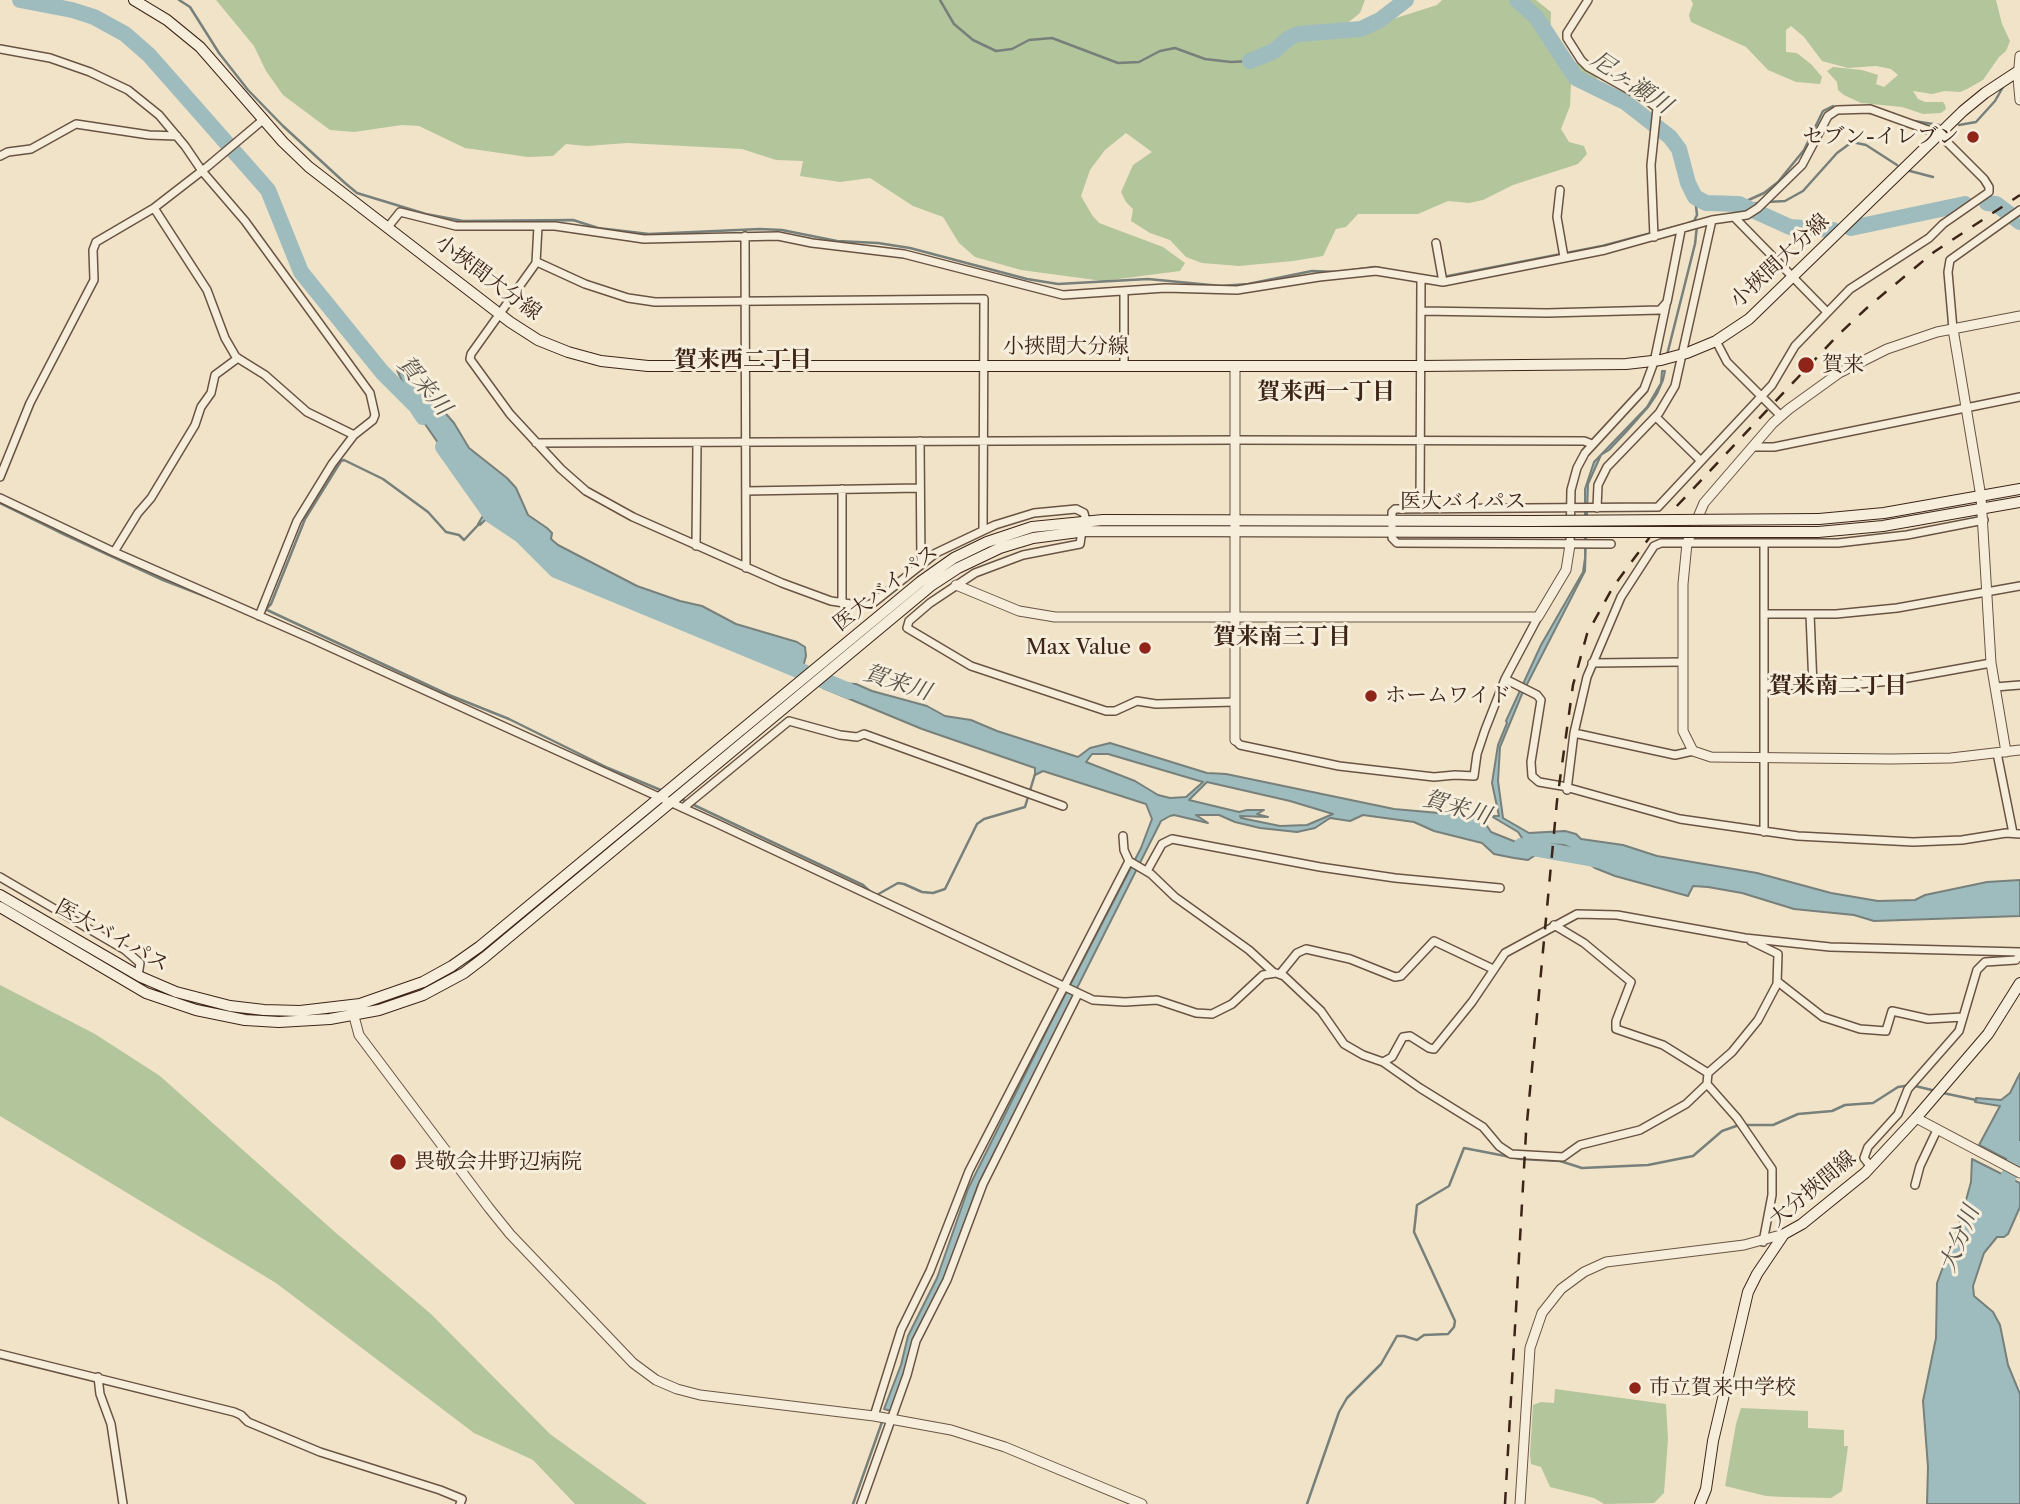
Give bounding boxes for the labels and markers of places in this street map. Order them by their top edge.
place label: セブン-イレブン [1802,124,1959,150]
marker: セブン-イレブン [1965,129,1981,145]
place label: 賀来 [1822,352,1864,378]
marker: 賀来 [1796,355,1816,375]
place label: Max Value [1026,635,1131,661]
marker: Max Value [1137,640,1153,656]
place label: ホームワイド [1385,683,1511,709]
marker: ホームワイド [1363,688,1379,704]
place label: 畏敬会井野辺病院 [414,1149,582,1175]
marker: 畏敬会井野辺病院 [388,1152,408,1172]
place label: 市立賀来中学校 [1649,1375,1796,1401]
marker: 市立賀来中学校 [1627,1380,1643,1396]

